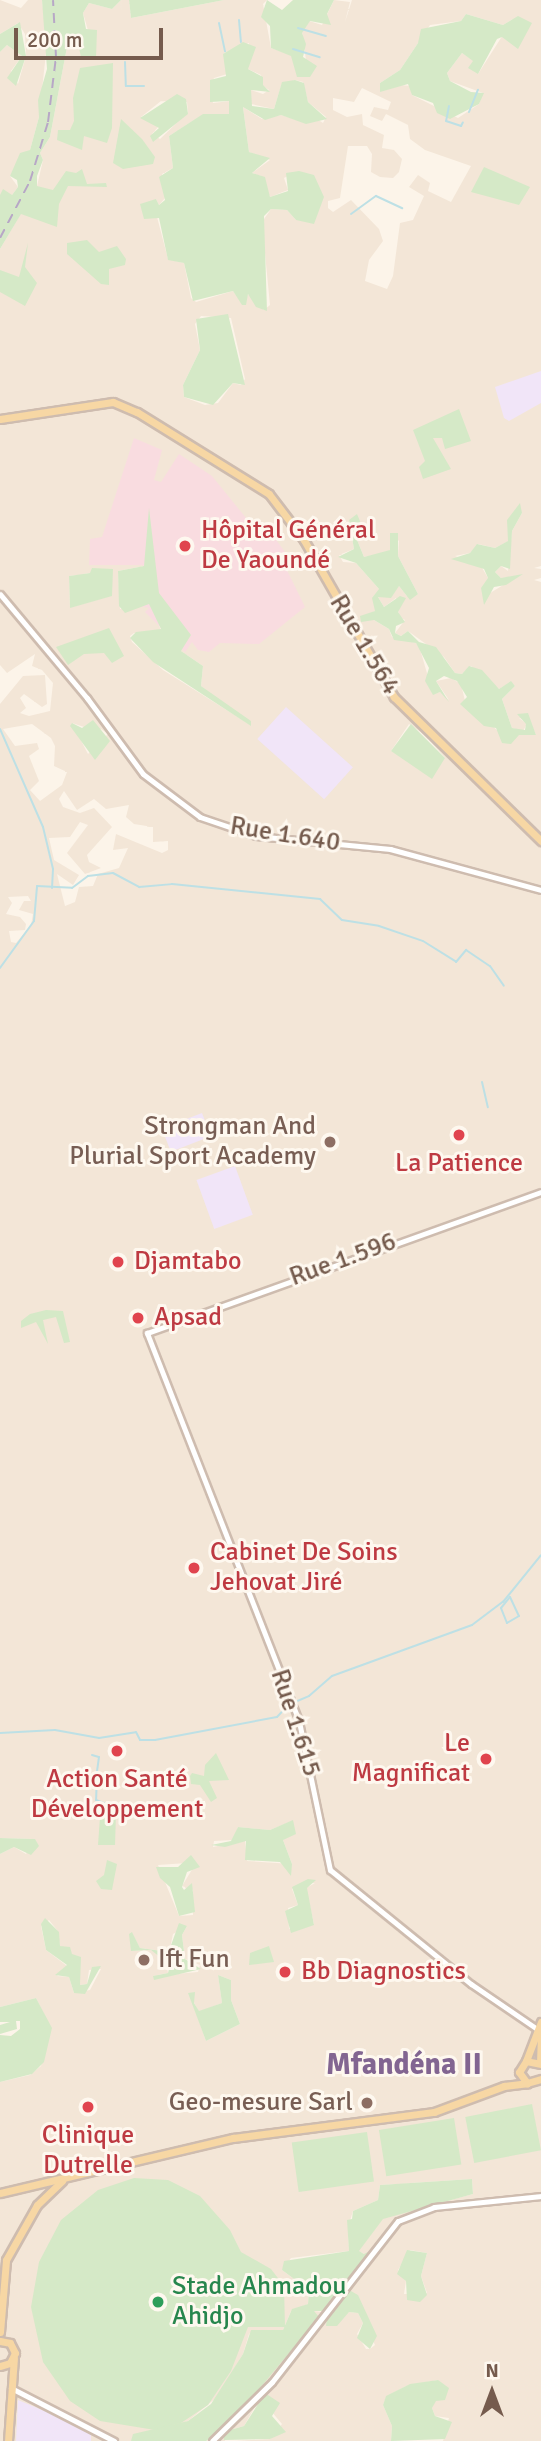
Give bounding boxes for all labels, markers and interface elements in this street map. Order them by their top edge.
scale bar [18,14,166,58]
text: 200 m [27,27,82,53]
place label: Hôpital Général De Yaoundé [201,515,376,576]
marker: Hôpital Général De Yaoundé [175,536,195,556]
street label: Rue 1.564 [322,589,406,701]
street label: Rue 1.640 [228,811,342,859]
place label: Strongman And Plurial Sport Academy [69,1111,316,1172]
marker: La Patience [449,1125,469,1145]
marker: Strongman And Plurial Sport Academy [322,1134,338,1150]
place label: La Patience [395,1148,523,1180]
street label: Rue 1.596 [286,1226,400,1294]
place label: Djamtabo [134,1246,241,1278]
marker: Djamtabo [108,1252,128,1272]
place label: Apsad [154,1302,222,1334]
marker: Apsad [128,1308,148,1328]
place label: Cabinet De Soins Jehovat Jiré [210,1537,398,1598]
marker: Cabinet De Soins Jehovat Jiré [184,1558,204,1578]
street label: Rue 1.615 [263,1665,327,1781]
place label: Le Magnificat [352,1728,470,1790]
marker: Action Santé Développement [107,1741,127,1761]
marker: Le Magnificat [476,1749,496,1769]
place label: Action Santé Développement [31,1764,203,1826]
place label: Ift Fun [158,1944,230,1976]
marker: Ift Fun [136,1952,152,1968]
place label: Bb Diagnostics [301,1956,466,1988]
marker: Bb Diagnostics [275,1962,295,1982]
district label: Mfandéna II [326,2047,482,2083]
place label: Geo-mesure Sarl [169,2087,353,2119]
marker: Geo-mesure Sarl [359,2095,375,2111]
marker: Clinique Dutrelle [78,2097,98,2117]
place label: Clinique Dutrelle [42,2120,134,2182]
place label: Stade Ahmadou Ahidjo [172,2271,347,2332]
marker: Stade Ahmadou Ahidjo [150,2294,166,2310]
north arrow [457,2357,527,2427]
text: N [485,2359,499,2383]

